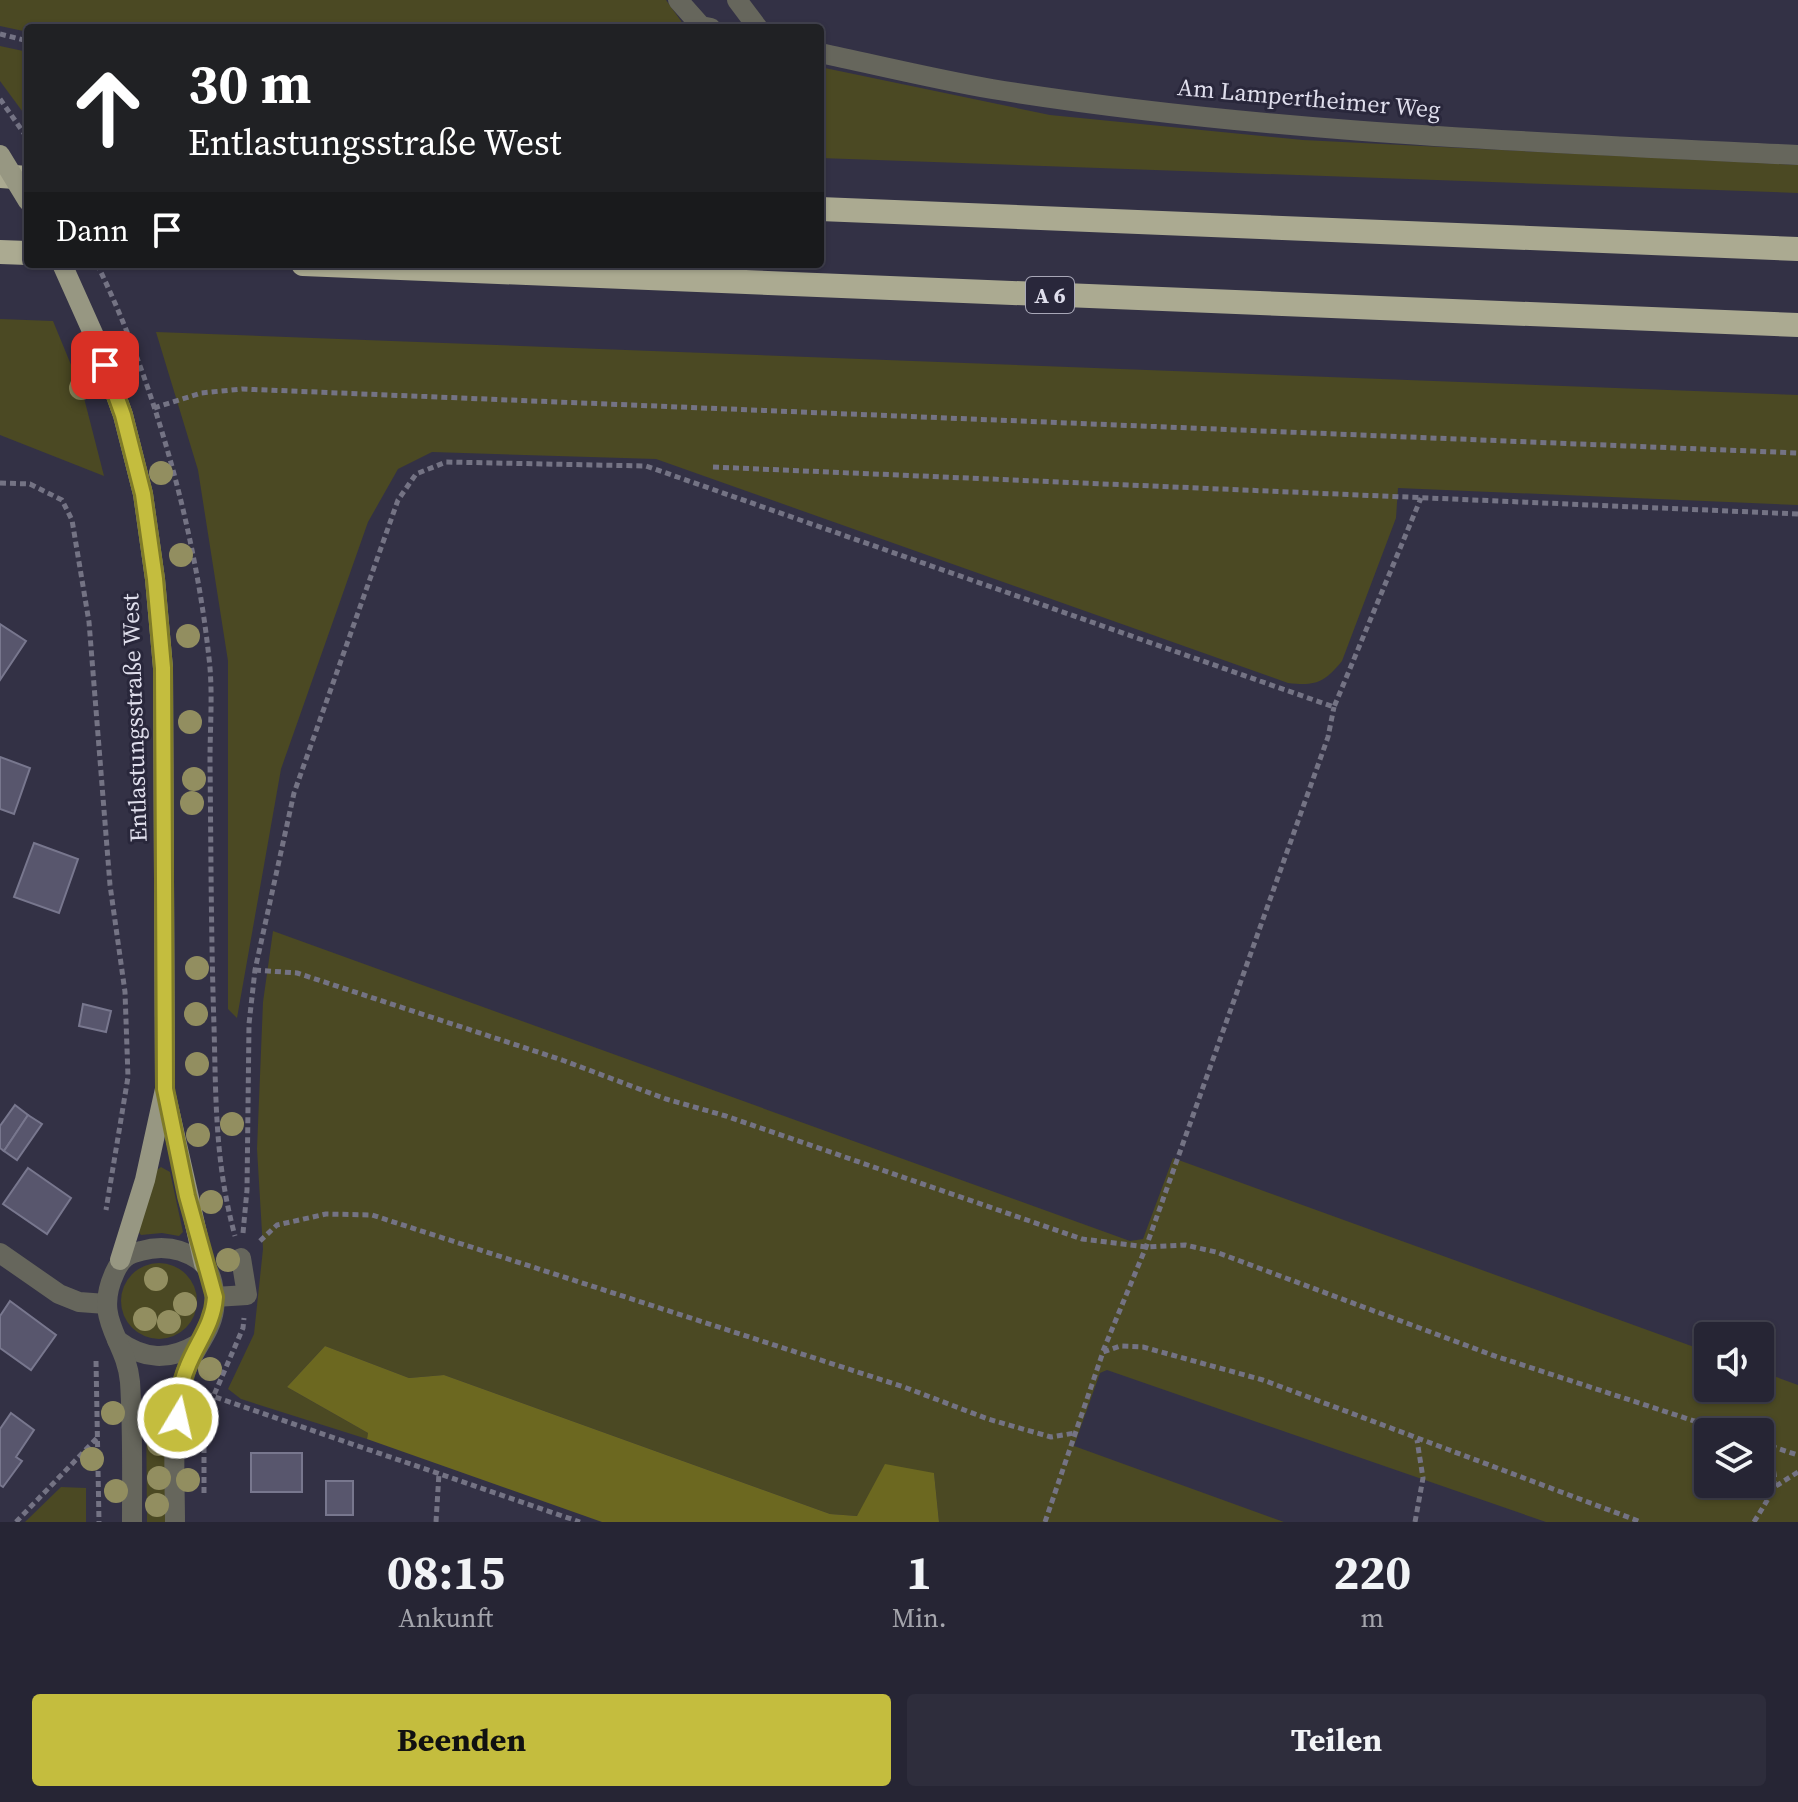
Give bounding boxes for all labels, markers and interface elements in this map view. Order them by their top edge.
text: 30 m [188,45,311,122]
icon: ahead [56,56,160,160]
street label: Am Lampertheimer Weg [1176,70,1442,126]
text: Entlastungsstraße West [188,118,561,167]
icon: arrive [145,208,189,252]
text: Dann [56,210,129,251]
road number: A 6 [1026,277,1074,313]
pin [71,331,139,399]
icon: arrive [83,343,127,387]
street label: Entlastungsstraße West [113,593,155,843]
map controls [1694,1322,1774,1498]
button: sound [1694,1322,1774,1402]
position arrow [136,1376,220,1460]
button: layers [1694,1418,1774,1498]
text: 08:15 [387,1539,505,1605]
text: 1 [906,1539,932,1605]
text: 220 [1333,1539,1411,1605]
text: Ankunft [398,1600,493,1636]
text: Min. [892,1600,947,1636]
text: m [1361,1600,1384,1636]
button: Beenden [32,1694,891,1786]
button: Teilen [907,1694,1766,1786]

